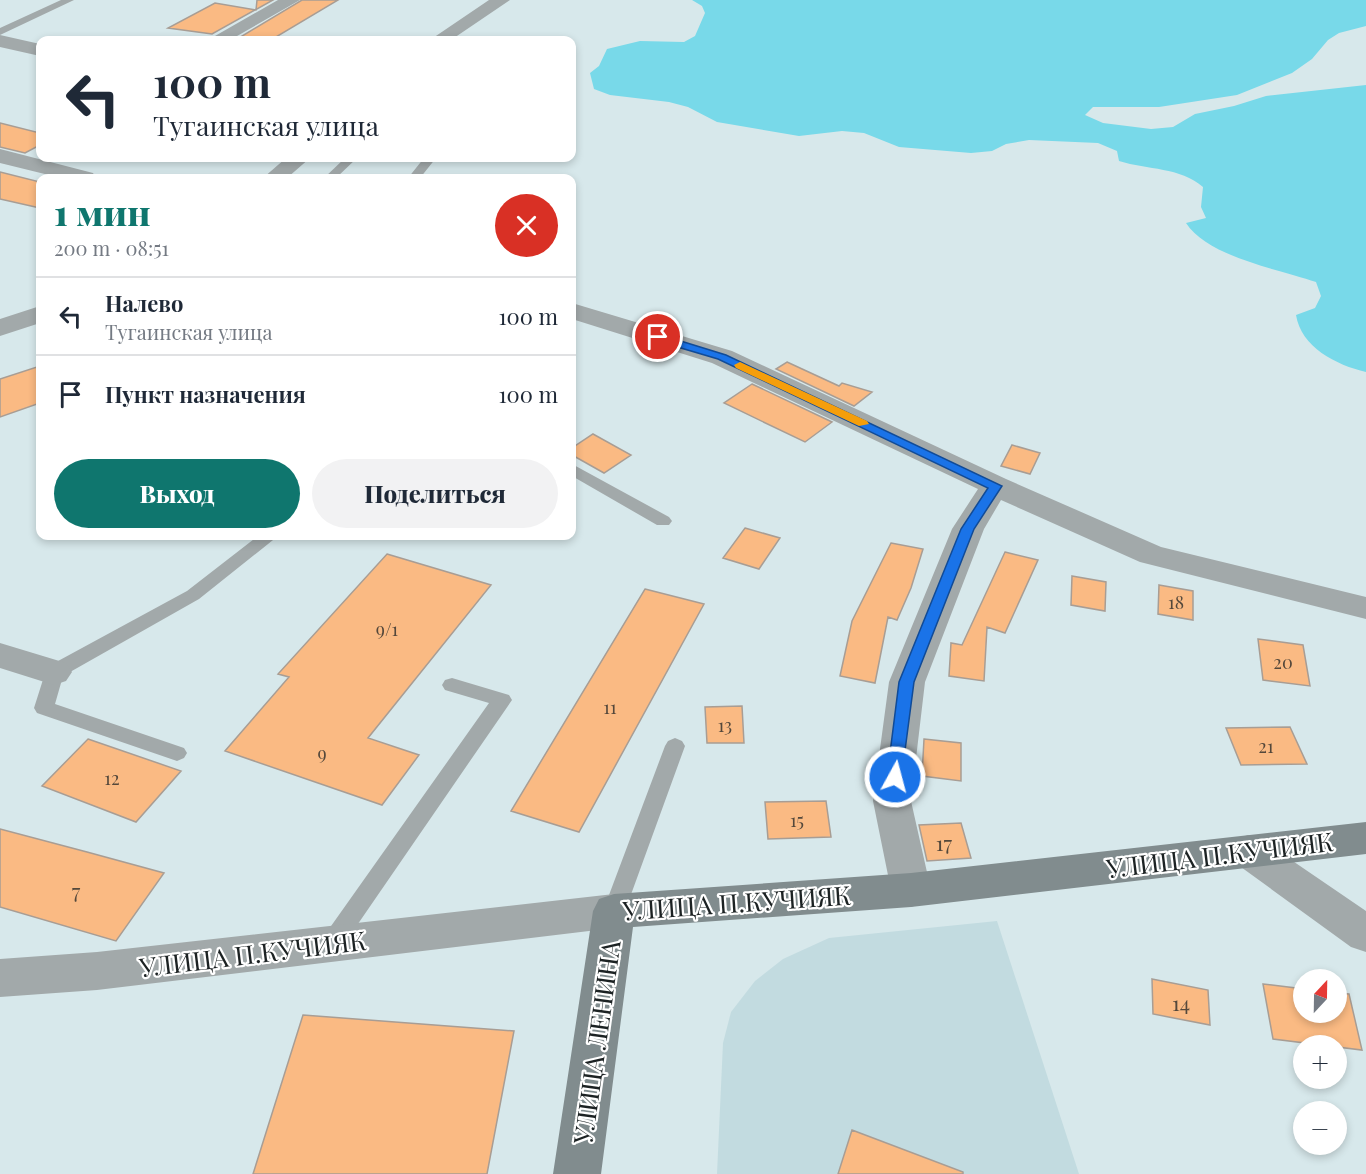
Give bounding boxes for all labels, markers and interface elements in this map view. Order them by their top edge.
text: 100 m [153,53,271,109]
icon: left [54,60,132,138]
text: Тугаинская улица [153,107,379,143]
text: 1 мин [54,187,151,235]
button: close [495,194,558,257]
text: 200 m · 08:51 [54,234,169,261]
text: Налево [105,288,183,318]
icon: left [54,300,87,333]
text: 100 m [498,301,558,331]
pin [632,311,683,362]
text: Тугаинская улица [105,318,272,345]
icon: arrive [641,320,674,353]
icon: arrive [54,378,87,411]
text: Пункт назначения [105,379,306,409]
text: 100 m [498,379,558,409]
button: Выход [54,459,300,528]
button: Поделиться [312,459,558,528]
house number: 18 [1168,590,1184,614]
house number: 9/1 [376,617,399,641]
house number: 20 [1273,650,1293,674]
house number: 11 [603,695,617,719]
house number: 13 [718,713,732,737]
house number: 21 [1258,734,1274,758]
house number: 9 [317,741,327,765]
position arrow [863,745,927,809]
house number: 12 [104,766,120,790]
house number: 15 [790,808,804,832]
street label: УЛИЦА П.КУЧИЯК [1103,823,1336,885]
house number: 17 [936,828,953,856]
house number: 7 [72,876,81,904]
street label: УЛИЦА П.КУЧИЯК [621,877,853,928]
street label: УЛИЦА П.КУЧИЯК [136,922,369,984]
street label: УЛИЦА ЛЕНИНА [564,937,628,1147]
north arrow [1293,969,1347,1023]
map controls [1293,969,1347,1155]
house number: 14 [1172,988,1190,1016]
button: + [1293,1035,1347,1089]
button: − [1293,1101,1347,1155]

